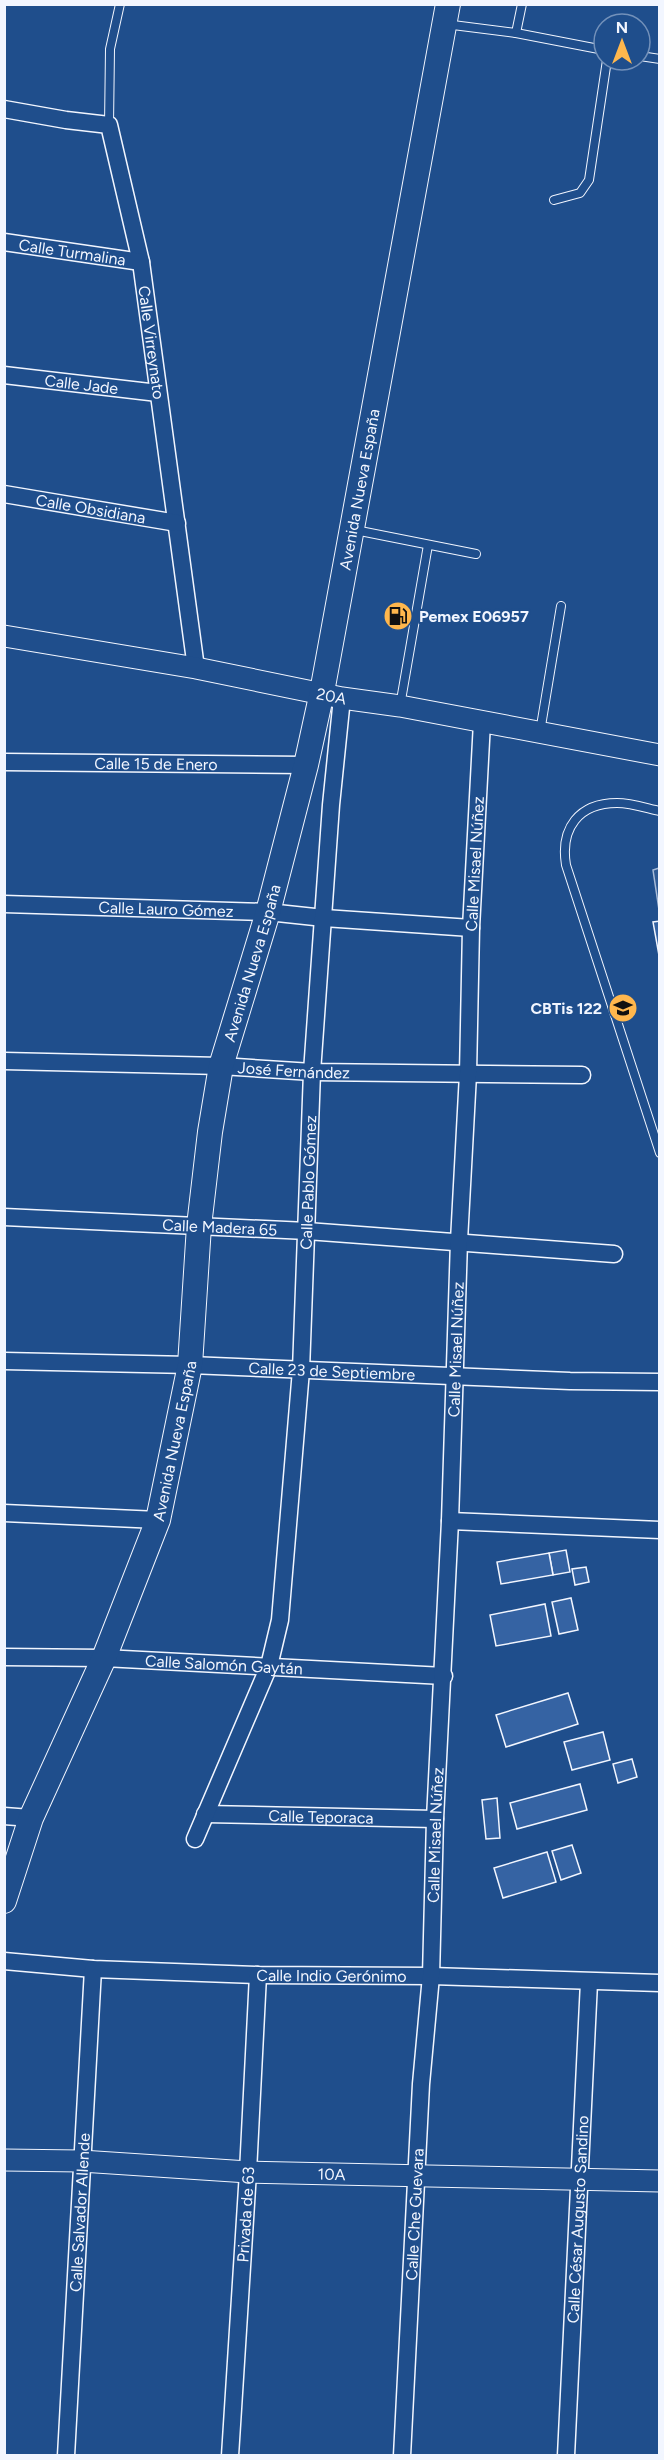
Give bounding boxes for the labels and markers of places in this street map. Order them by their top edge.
fuel station icon: Pemex E06957 [382,600,414,632]
place label: Pemex E06957 [419,607,529,626]
school or university icon: CBTis 122 [607,992,639,1024]
place label: CBTis 122 [531,999,602,1018]

